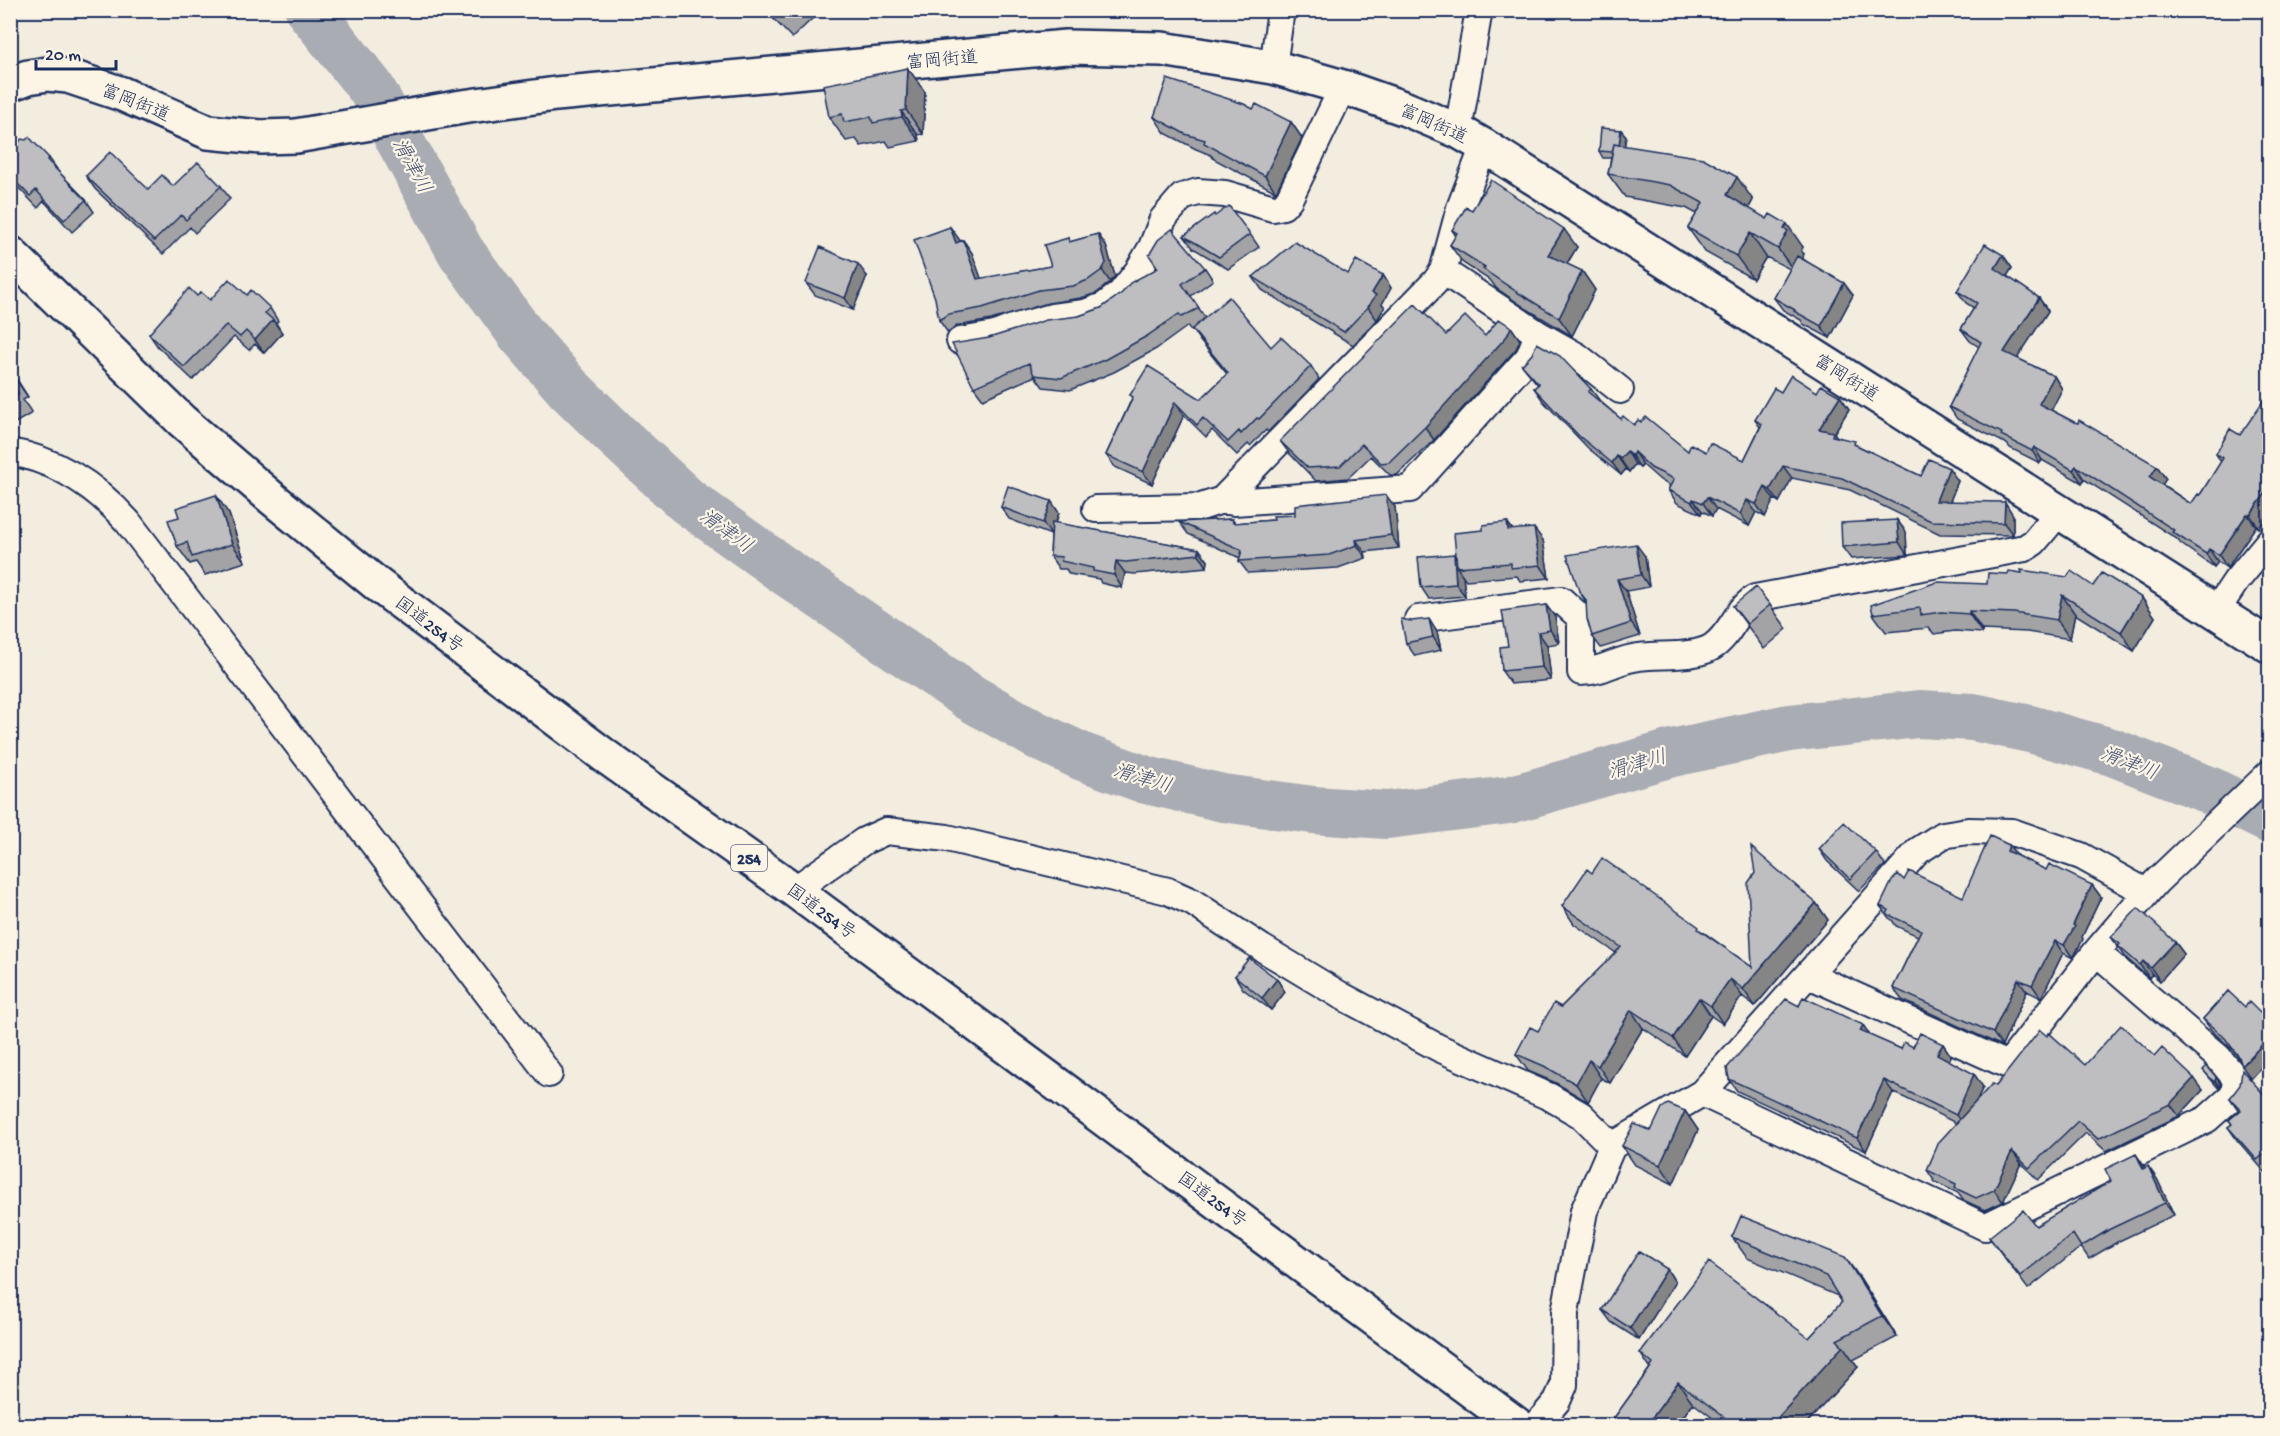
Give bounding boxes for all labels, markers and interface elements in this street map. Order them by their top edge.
scale bar [36,33,116,71]
text: 20 m [45,46,81,67]
street label: 富岡街道 [905,47,979,75]
street label: 富岡街道 [98,80,173,128]
street label: 富岡街道 [1396,100,1471,150]
water label: 滑津川 [385,134,436,199]
street label: 富岡街道 [1810,350,1882,407]
water label: 滑津川 [694,504,757,560]
street label: 国道254号 [390,592,468,659]
water label: 滑津川 [2097,742,2162,787]
water label: 滑津川 [1605,745,1670,786]
water label: 滑津川 [1110,759,1175,800]
road number: 254 [731,845,767,871]
street label: 国道254号 [782,880,860,945]
street label: 国道254号 [1173,1168,1251,1233]

